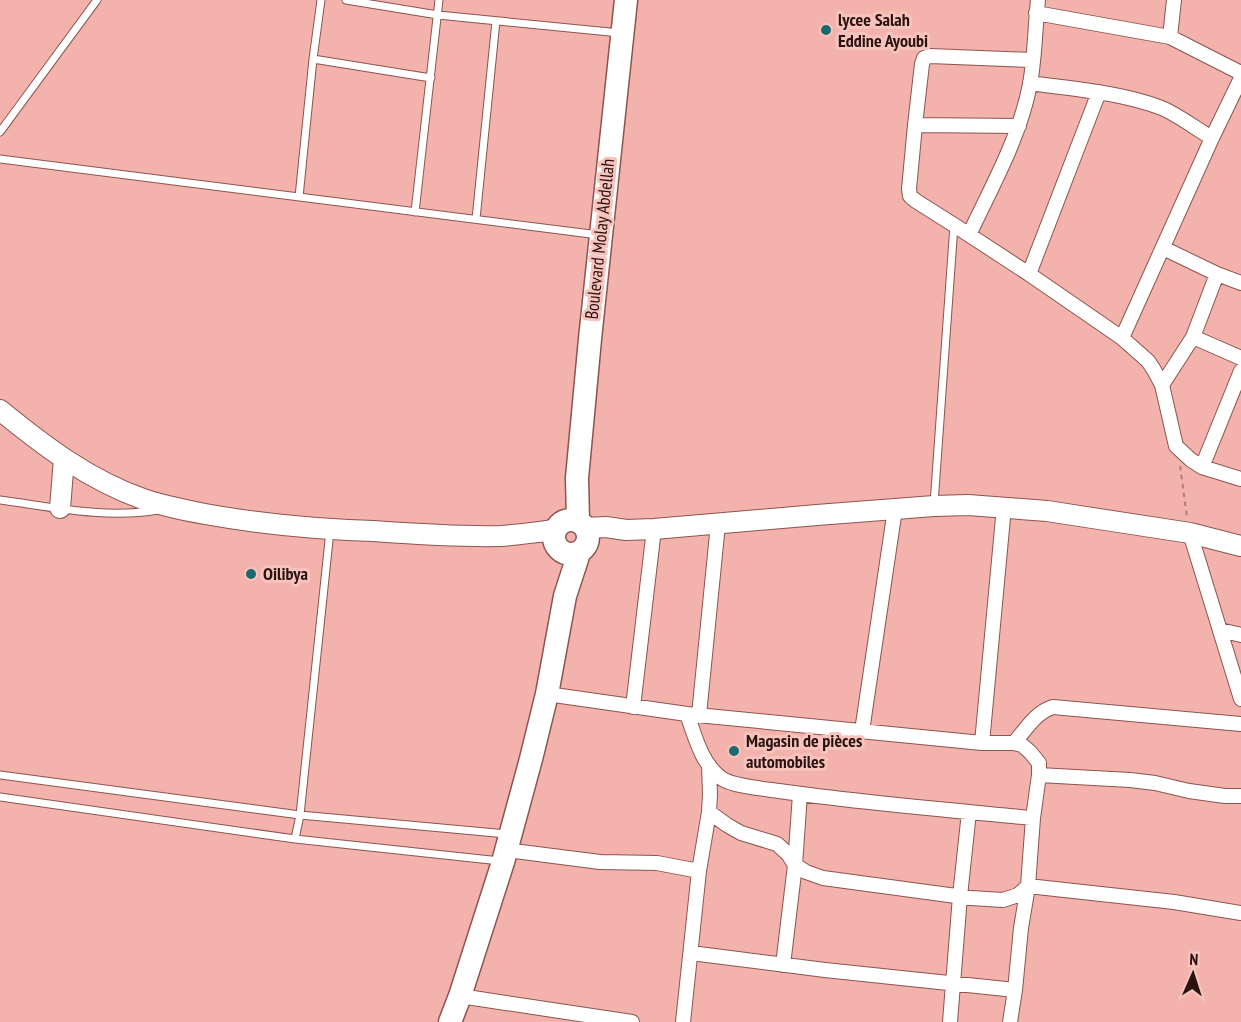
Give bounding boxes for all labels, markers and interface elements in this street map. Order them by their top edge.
place label: lycee Salah Eddine Ayoubi [838,8,928,52]
marker: lycee Salah Eddine Ayoubi [819,23,833,37]
street label: Boulevard Molay Abdellah [580,157,619,320]
place label: Oilibya [263,562,308,585]
marker: Oilibya [244,567,258,581]
place label: Magasin de pièces automobiles [746,729,862,773]
marker: Magasin de pièces automobiles [727,744,741,758]
north arrow [1163,944,1223,1004]
text: N [1189,949,1199,969]

